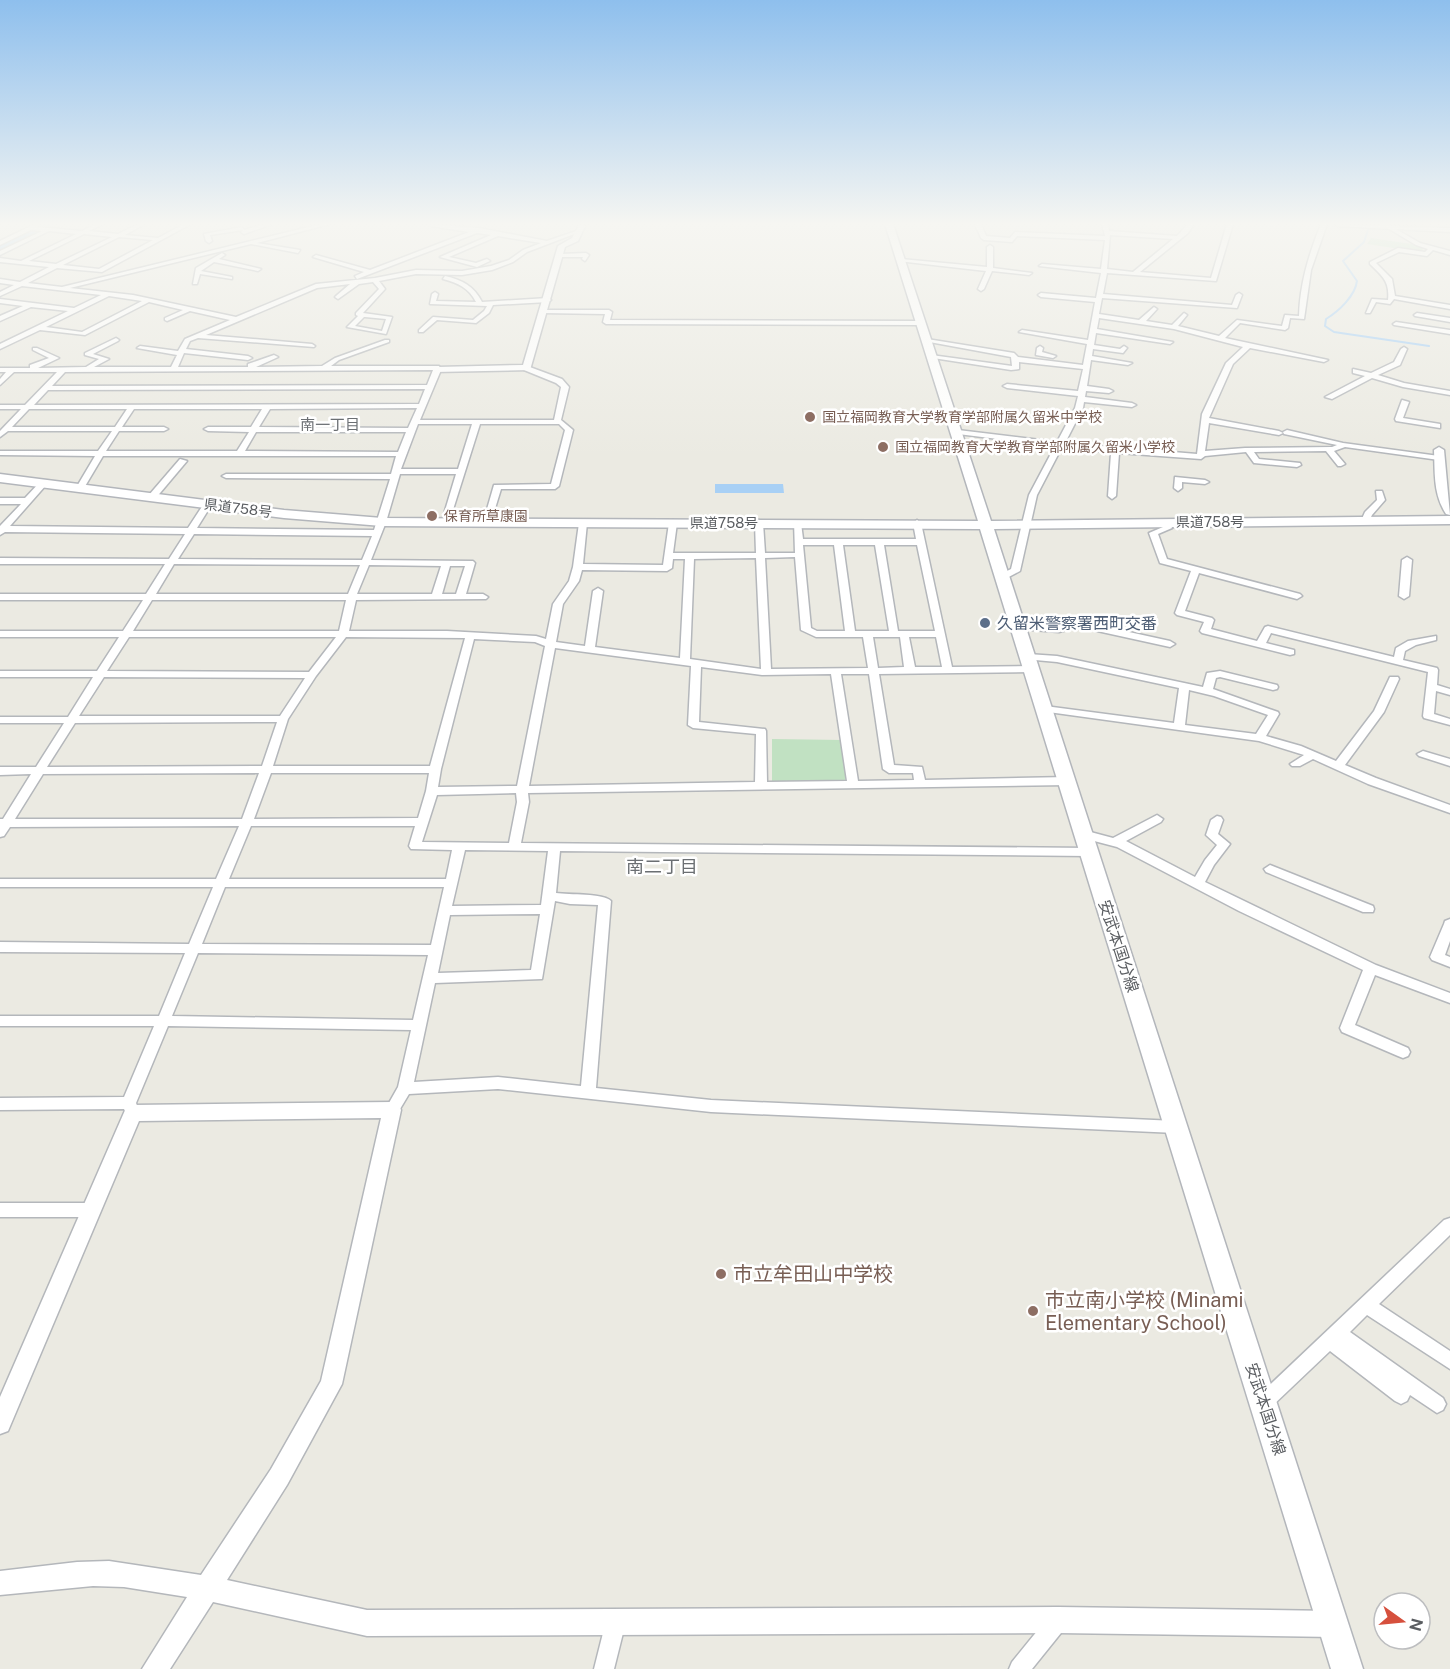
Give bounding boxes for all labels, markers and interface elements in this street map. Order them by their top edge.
place label: 国立福岡教育大学教育学部附属久留米中学校 [822,409,1102,425]
marker: 国立福岡教育大学教育学部附属久留米中学校 [803,410,817,424]
district label: 南一丁目 [300,416,360,433]
place label: 国立福岡教育大学教育学部附属久留米小学校 [895,439,1175,455]
marker: 国立福岡教育大学教育学部附属久留米小学校 [876,440,890,454]
street label: 県道758号 [203,496,273,520]
place label: 保育所草康園 [444,508,528,524]
marker: 保育所草康園 [425,509,439,523]
street label: 県道758号 [1176,514,1244,530]
street label: 県道758号 [690,515,758,531]
place label: 久留米警察署西町交番 [997,614,1157,633]
marker: 久留米警察署西町交番 [978,616,992,630]
district label: 南二丁目 [626,856,698,877]
street label: 安武本国分線 [1095,898,1142,995]
place label: 市立牟田山中学校 [733,1262,893,1286]
marker: 市立牟田山中学校 [714,1267,728,1281]
place label: 市立南小学校 (Minami Elementary School) [1045,1288,1244,1335]
marker: 市立南小学校 (Minami Elementary School) [1026,1304,1040,1318]
street label: 安武本国分線 [1242,1361,1289,1458]
north arrow [1372,1591,1432,1651]
text: N [1405,1616,1427,1633]

